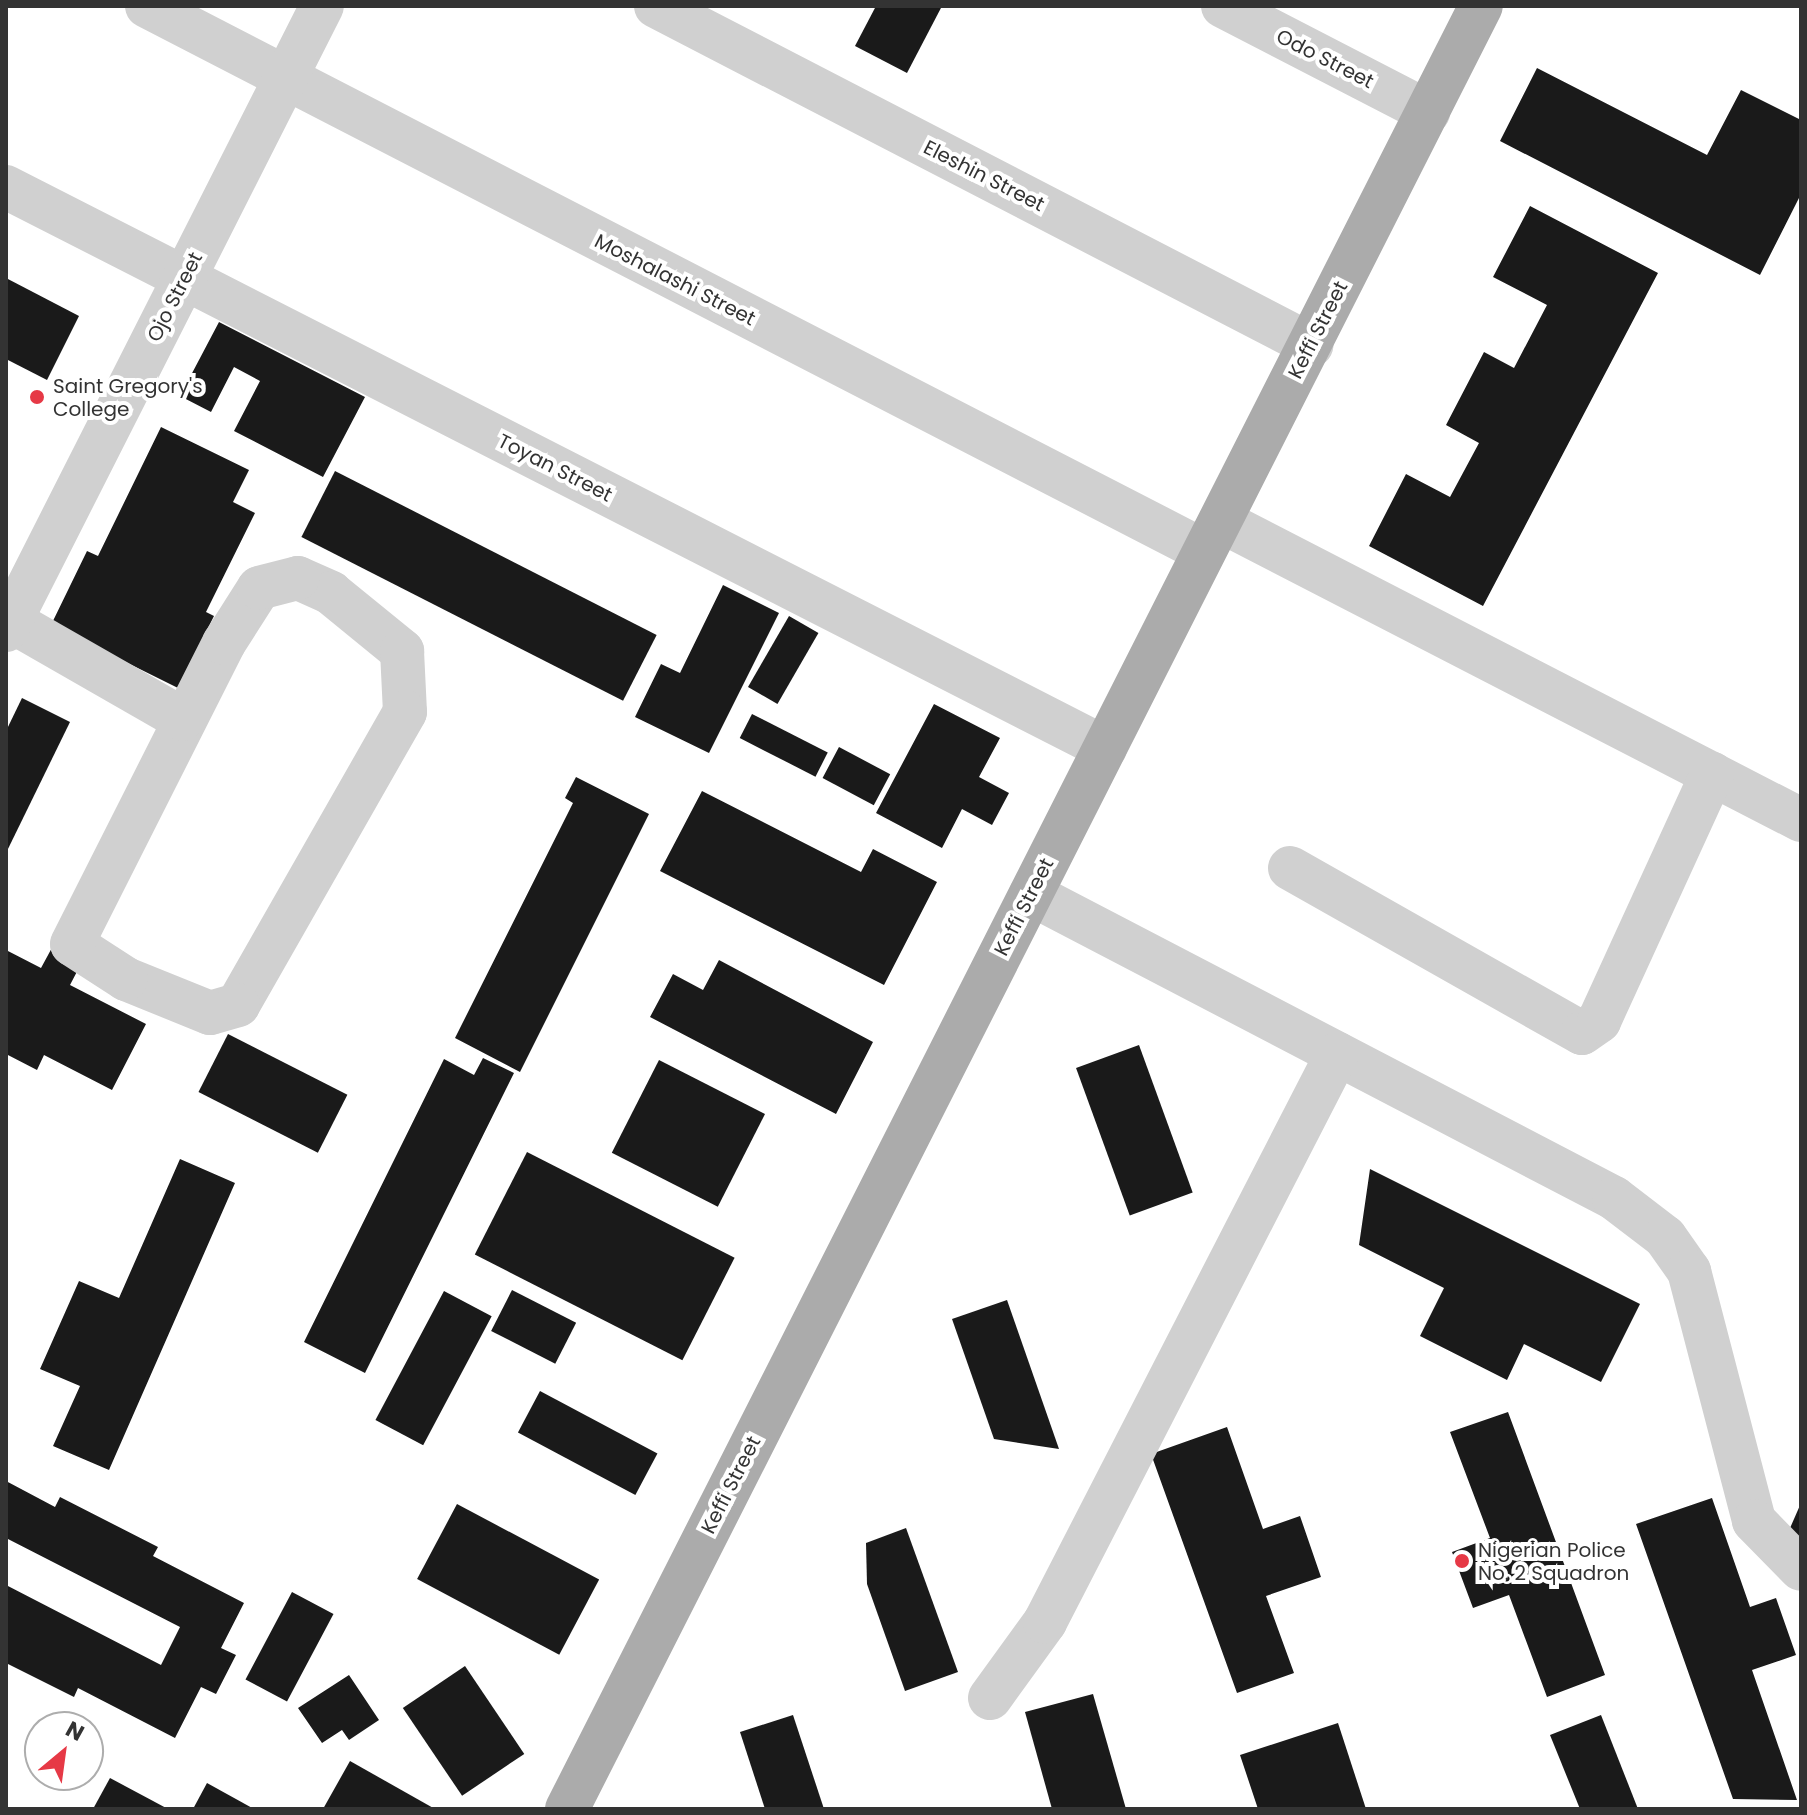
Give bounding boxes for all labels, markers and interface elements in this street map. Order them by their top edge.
street label: Odo Street [1272,24,1378,94]
street label: Eleshin Street [920,135,1048,217]
street label: Moshalashi Street [591,229,759,331]
street label: Ojo Street [142,248,208,346]
street label: Keffi Street [1283,277,1353,383]
place label: Saint Gregory's College [53,374,203,421]
marker: Saint Gregory's College [28,388,46,406]
street label: Toyan Street [494,429,616,507]
street label: Keffi Street [989,854,1059,960]
street label: Keffi Street [696,1432,766,1538]
place label: Nigerian Police No. 2 Squadron [1478,1538,1629,1585]
marker: Nigerian Police No. 2 Squadron [1453,1552,1471,1570]
north arrow [24,1711,104,1791]
text: N [60,1714,90,1749]

